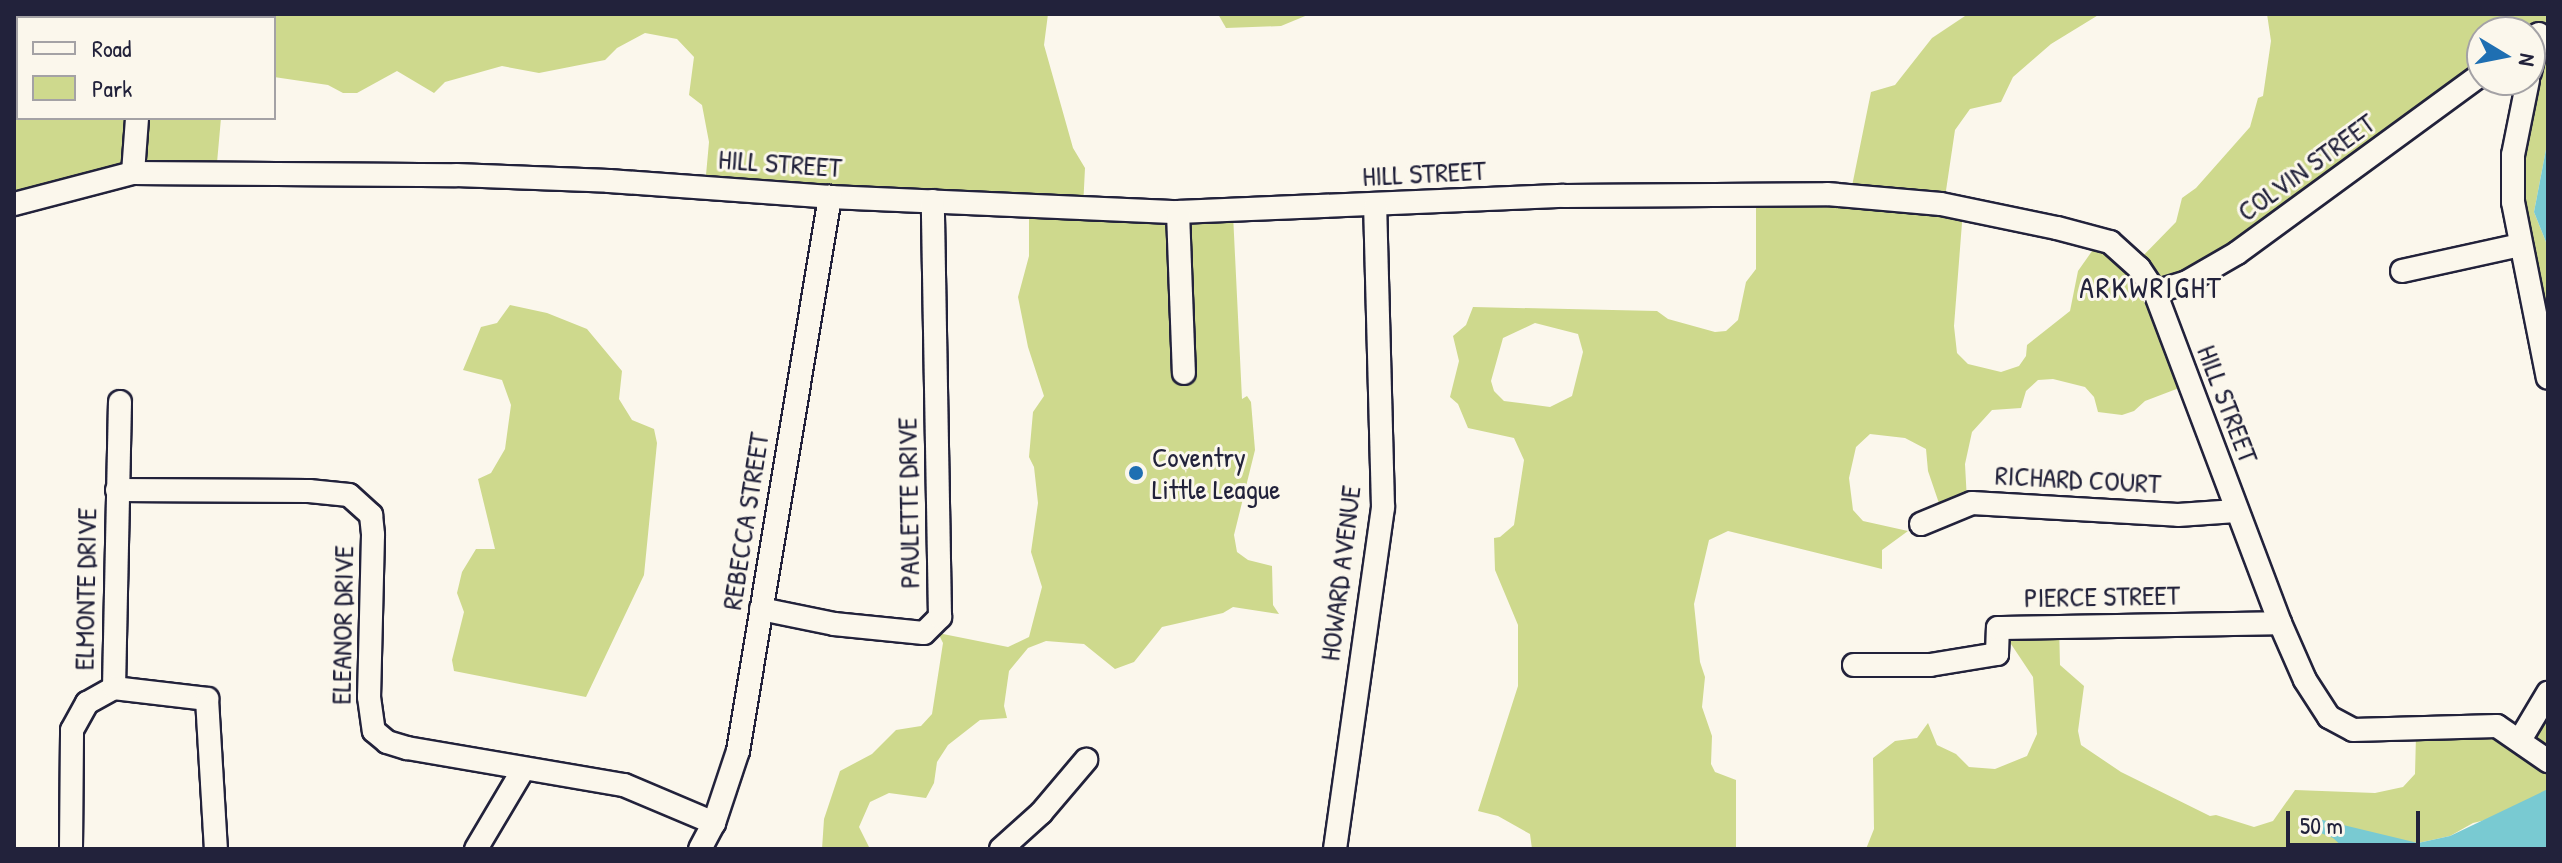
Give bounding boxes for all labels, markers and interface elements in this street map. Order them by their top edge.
legend [16,16,276,120]
north arrow [2466,16,2546,96]
text: Road [92,32,131,64]
text: N [2512,51,2543,68]
text: Park [92,72,132,104]
street label: COLVIN STREET [2231,106,2381,228]
street label: HILL STREET [717,142,843,184]
street label: HILL STREET [1361,153,1487,193]
district label: ARKWRIGHT [2079,269,2223,305]
street label: HILL STREET [2190,340,2266,468]
street label: PAULETTE DRIVE [890,417,926,589]
street label: REBECCA STREET [714,430,776,612]
place label: Coventry Little League [1152,440,1280,506]
street label: RICHARD COURT [1994,458,2162,500]
marker: Coventry Little League [1127,464,1145,482]
street label: HOWARD AVENUE [1313,483,1367,663]
street label: ELMONTE DRIVE [67,507,103,671]
street label: ELEANOR DRIVE [324,545,360,705]
street label: PIERCE STREET [2024,578,2180,614]
scale bar [2290,795,2424,845]
text: 50 m [2300,809,2343,841]

